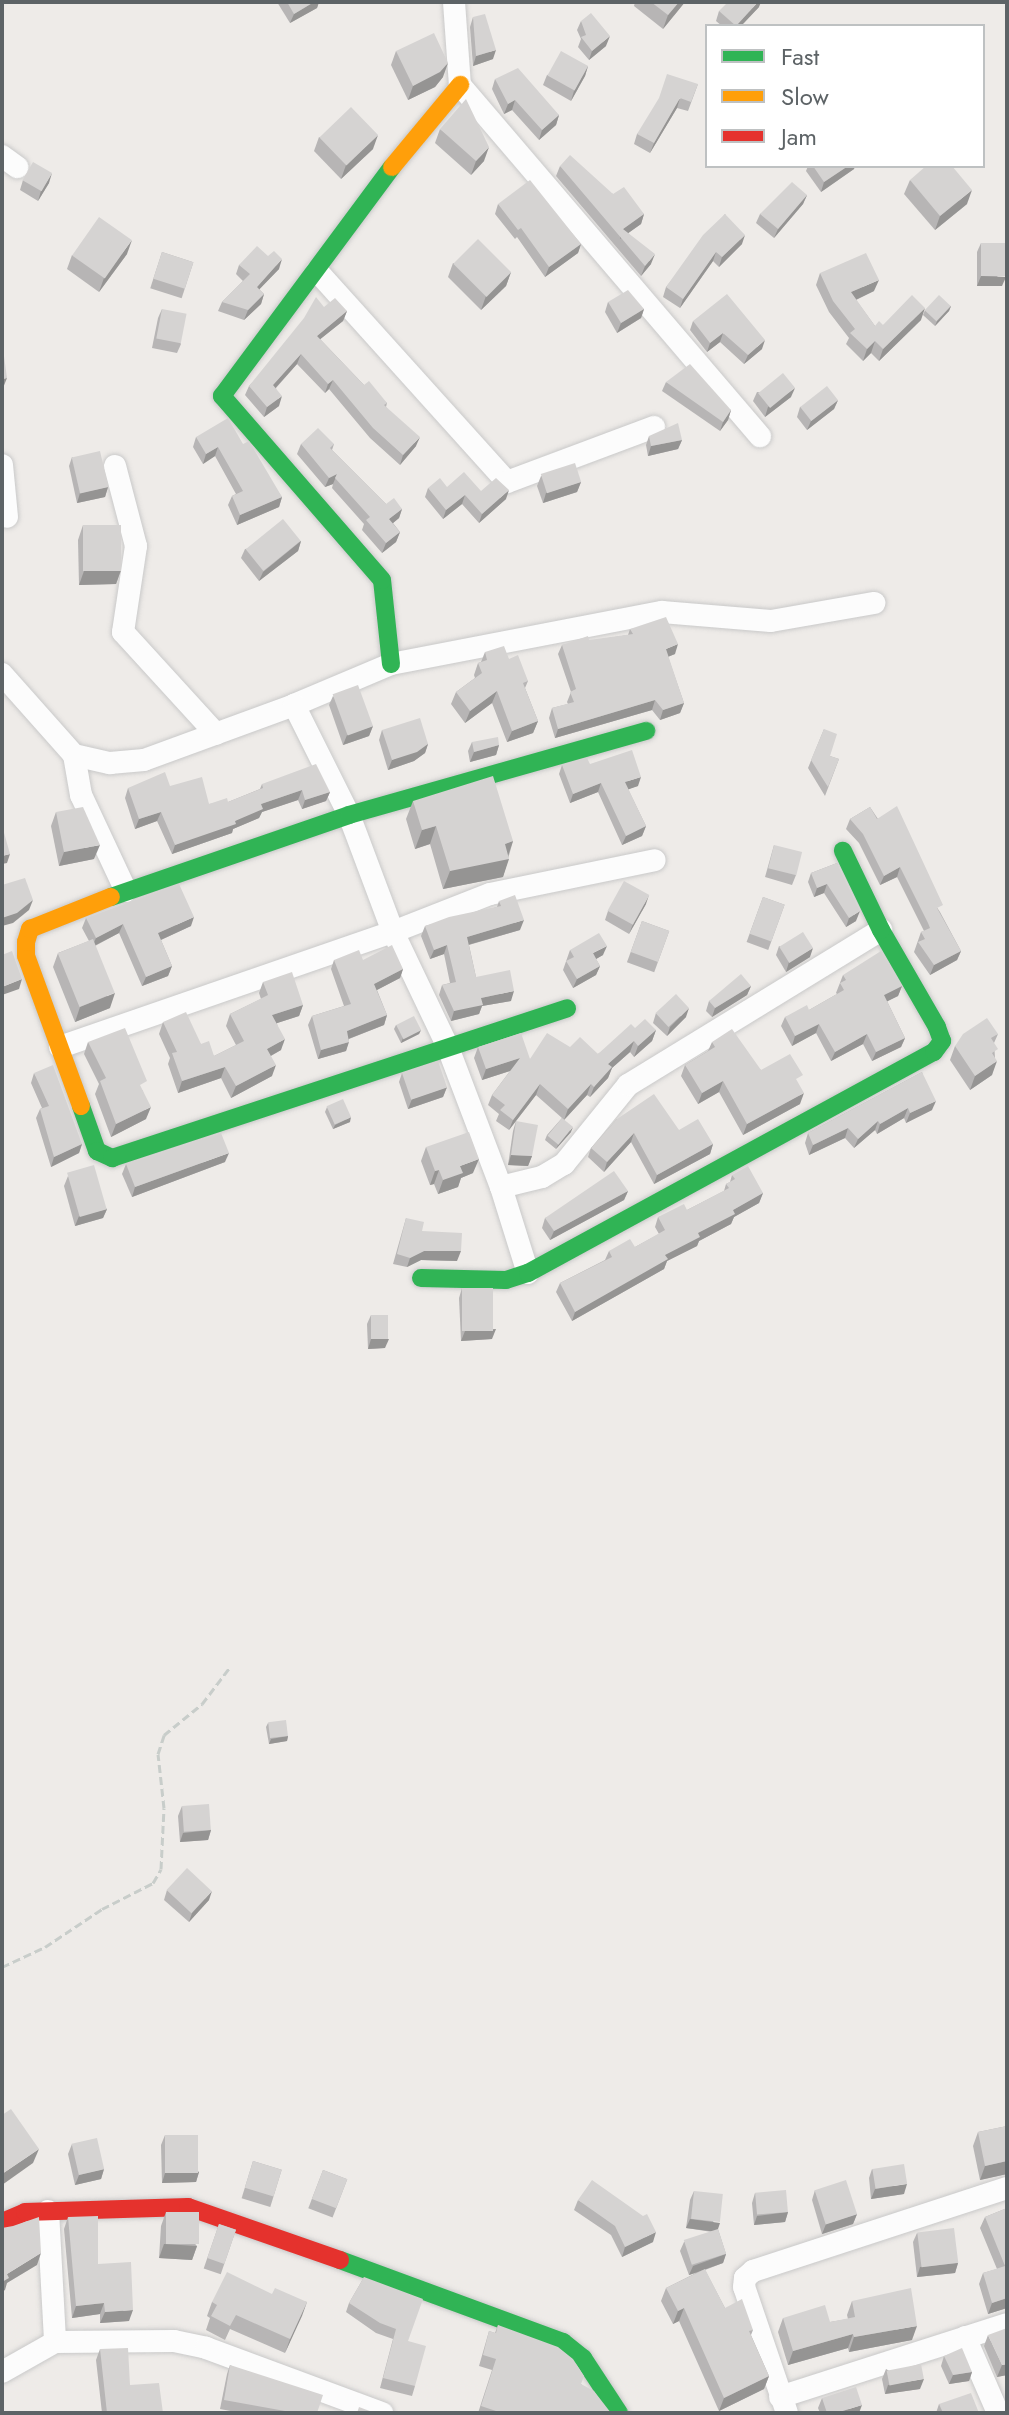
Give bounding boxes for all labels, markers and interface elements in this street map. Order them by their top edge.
legend [705,24,985,168]
text: Fast [781,39,819,74]
text: Slow [781,79,829,114]
text: Jam [781,119,817,154]

